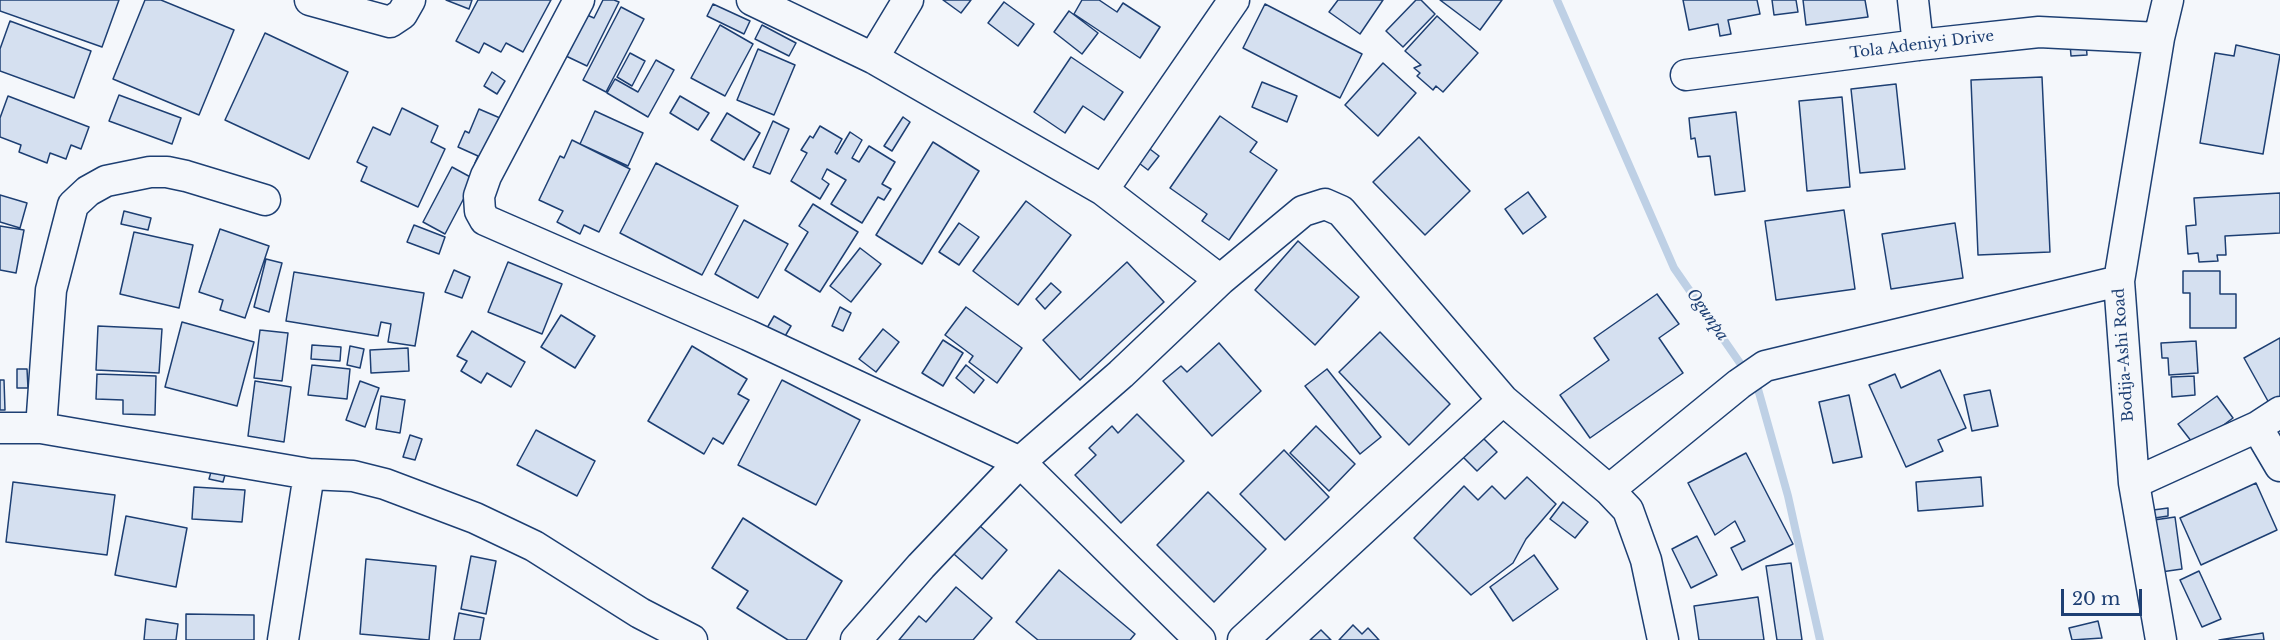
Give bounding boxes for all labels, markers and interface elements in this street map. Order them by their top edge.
street label: Tola Adeniyi Drive [1849,27,1995,63]
water label: Ogunpa [1682,285,1732,345]
street label: Bodija-Ashi Road [2110,287,2138,423]
scale bar [2064,577,2145,615]
text: 20 m [2072,588,2120,610]

